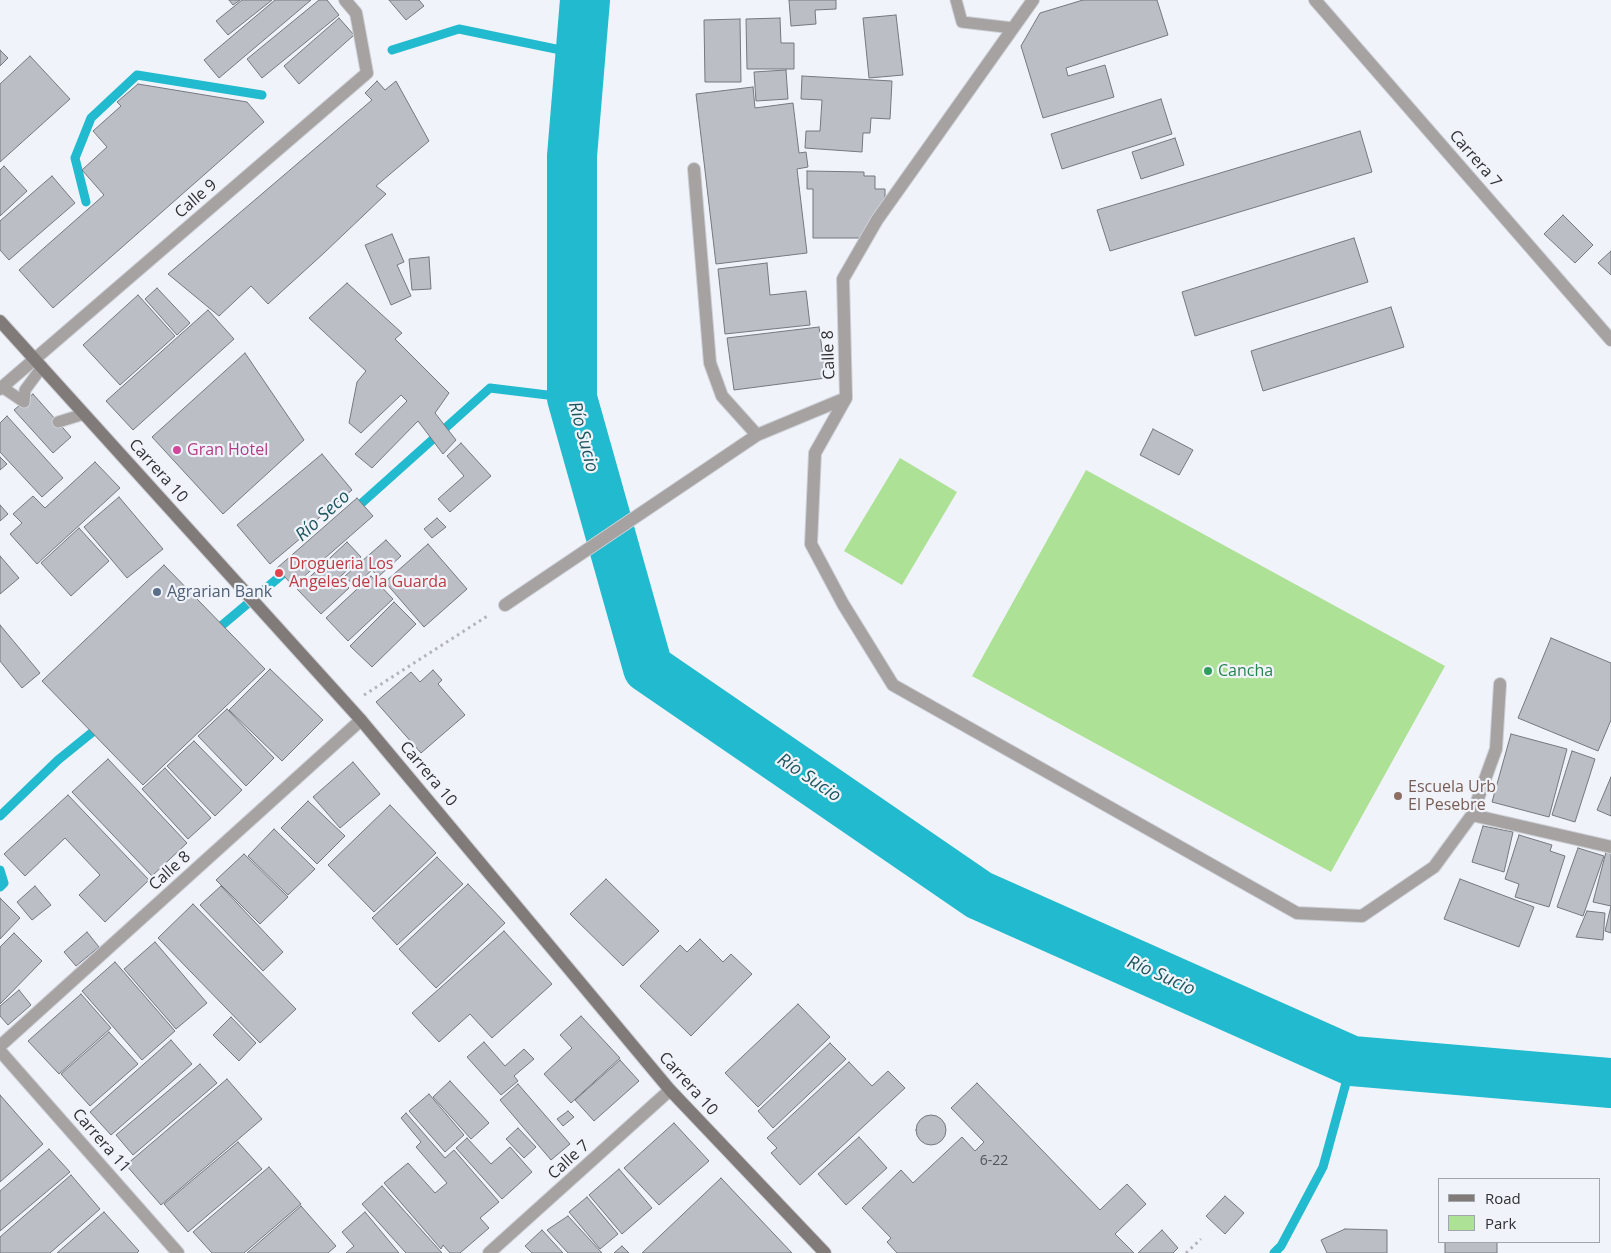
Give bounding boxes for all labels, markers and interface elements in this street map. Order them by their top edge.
street label: Carrera 7 [1445,126,1505,192]
street label: Calle 9 [171,176,221,222]
street label: Calle 8 [819,330,839,380]
water label: Río Sucio [563,399,603,475]
street label: Carrera 10 [124,435,192,507]
place label: Gran Hotel [187,440,268,460]
marker: Gran Hotel [171,444,183,456]
water label: Río Seco [291,486,355,546]
place label: Drogueria Los Angeles de la Guarda [289,554,447,592]
marker: Drogueria Los Angeles de la Guarda [273,567,285,579]
place label: Agrarian Bank [167,582,272,602]
marker: Agrarian Bank [151,586,163,598]
place label: Cancha [1218,661,1273,681]
marker: Cancha [1202,665,1214,677]
street label: Carrera 10 [395,738,461,810]
water label: Río Sucio [773,749,845,807]
place label: Escuela Urb El Pesebre [1408,777,1496,815]
marker: Escuela Urb El Pesebre [1392,790,1404,802]
street label: Calle 8 [145,847,195,895]
water label: Río Sucio [1124,952,1198,1000]
street label: Carrera 10 [654,1048,722,1120]
street label: Carrera 11 [68,1105,134,1177]
street label: Calle 7 [544,1136,594,1184]
house number: 6-22 [980,1153,1008,1169]
legend [1438,1178,1601,1243]
text: Road [1485,1188,1521,1208]
text: Park [1485,1213,1516,1233]

